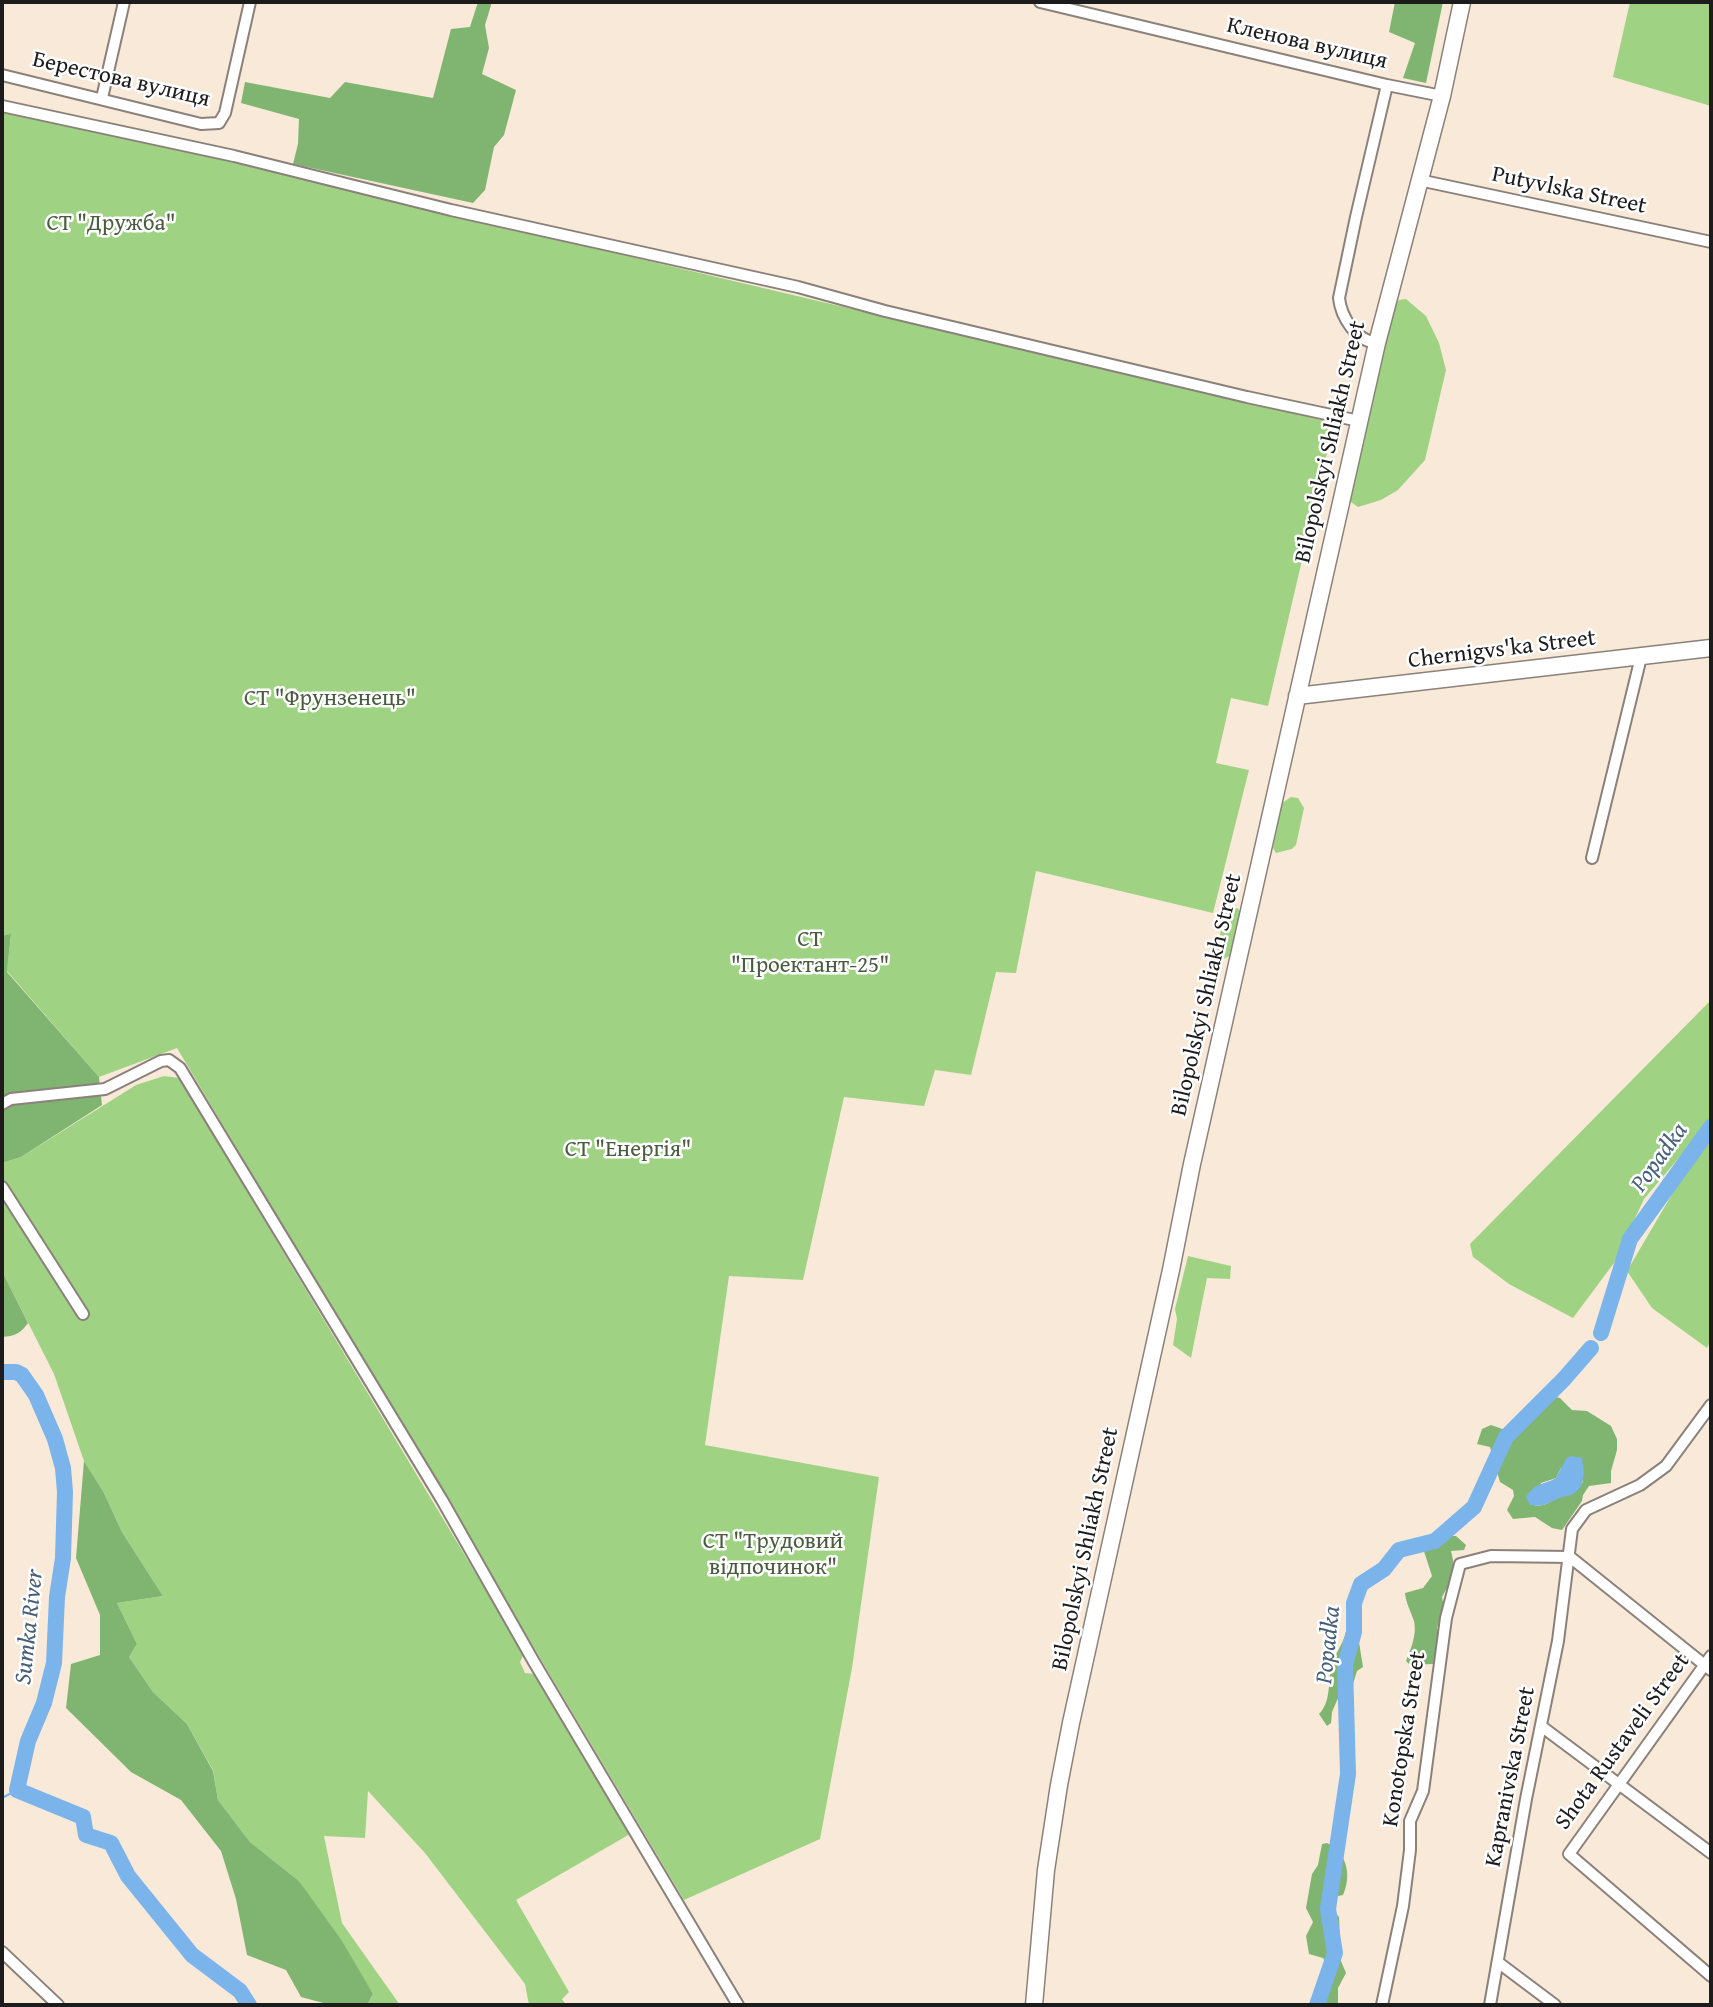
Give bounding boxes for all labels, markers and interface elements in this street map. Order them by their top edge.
street label: Кленова вулиця [1224,12,1390,76]
street label: Берестова вулиця [30,46,212,114]
street label: Putyvlska Street [1489,161,1649,221]
park label: СТ "Дружба" [46,210,176,238]
street label: Bilopolskyi Shliakh Street [1290,318,1372,566]
street label: Chernigvs'ka Street [1407,625,1597,675]
park label: СТ "Фрунзенець" [244,685,416,713]
street label: Bilopolskyi Shliakh Street [1166,871,1248,1119]
park label: СТ "Проектант-25" [731,926,889,980]
water label: Popadka [1625,1118,1695,1198]
park label: СТ "Енергія" [565,1136,691,1164]
street label: Bilopolskyi Shliakh Street [1047,1425,1125,1673]
park label: СТ "Трудовий відпочинок" [703,1528,843,1582]
water label: Sumka River [10,1568,50,1686]
water label: Popadka [1311,1605,1347,1685]
street label: Shota Rustaveli Street [1550,1648,1696,1836]
street label: Konotopska Street [1378,1649,1432,1829]
street label: Kapranivska Street [1480,1685,1542,1869]

